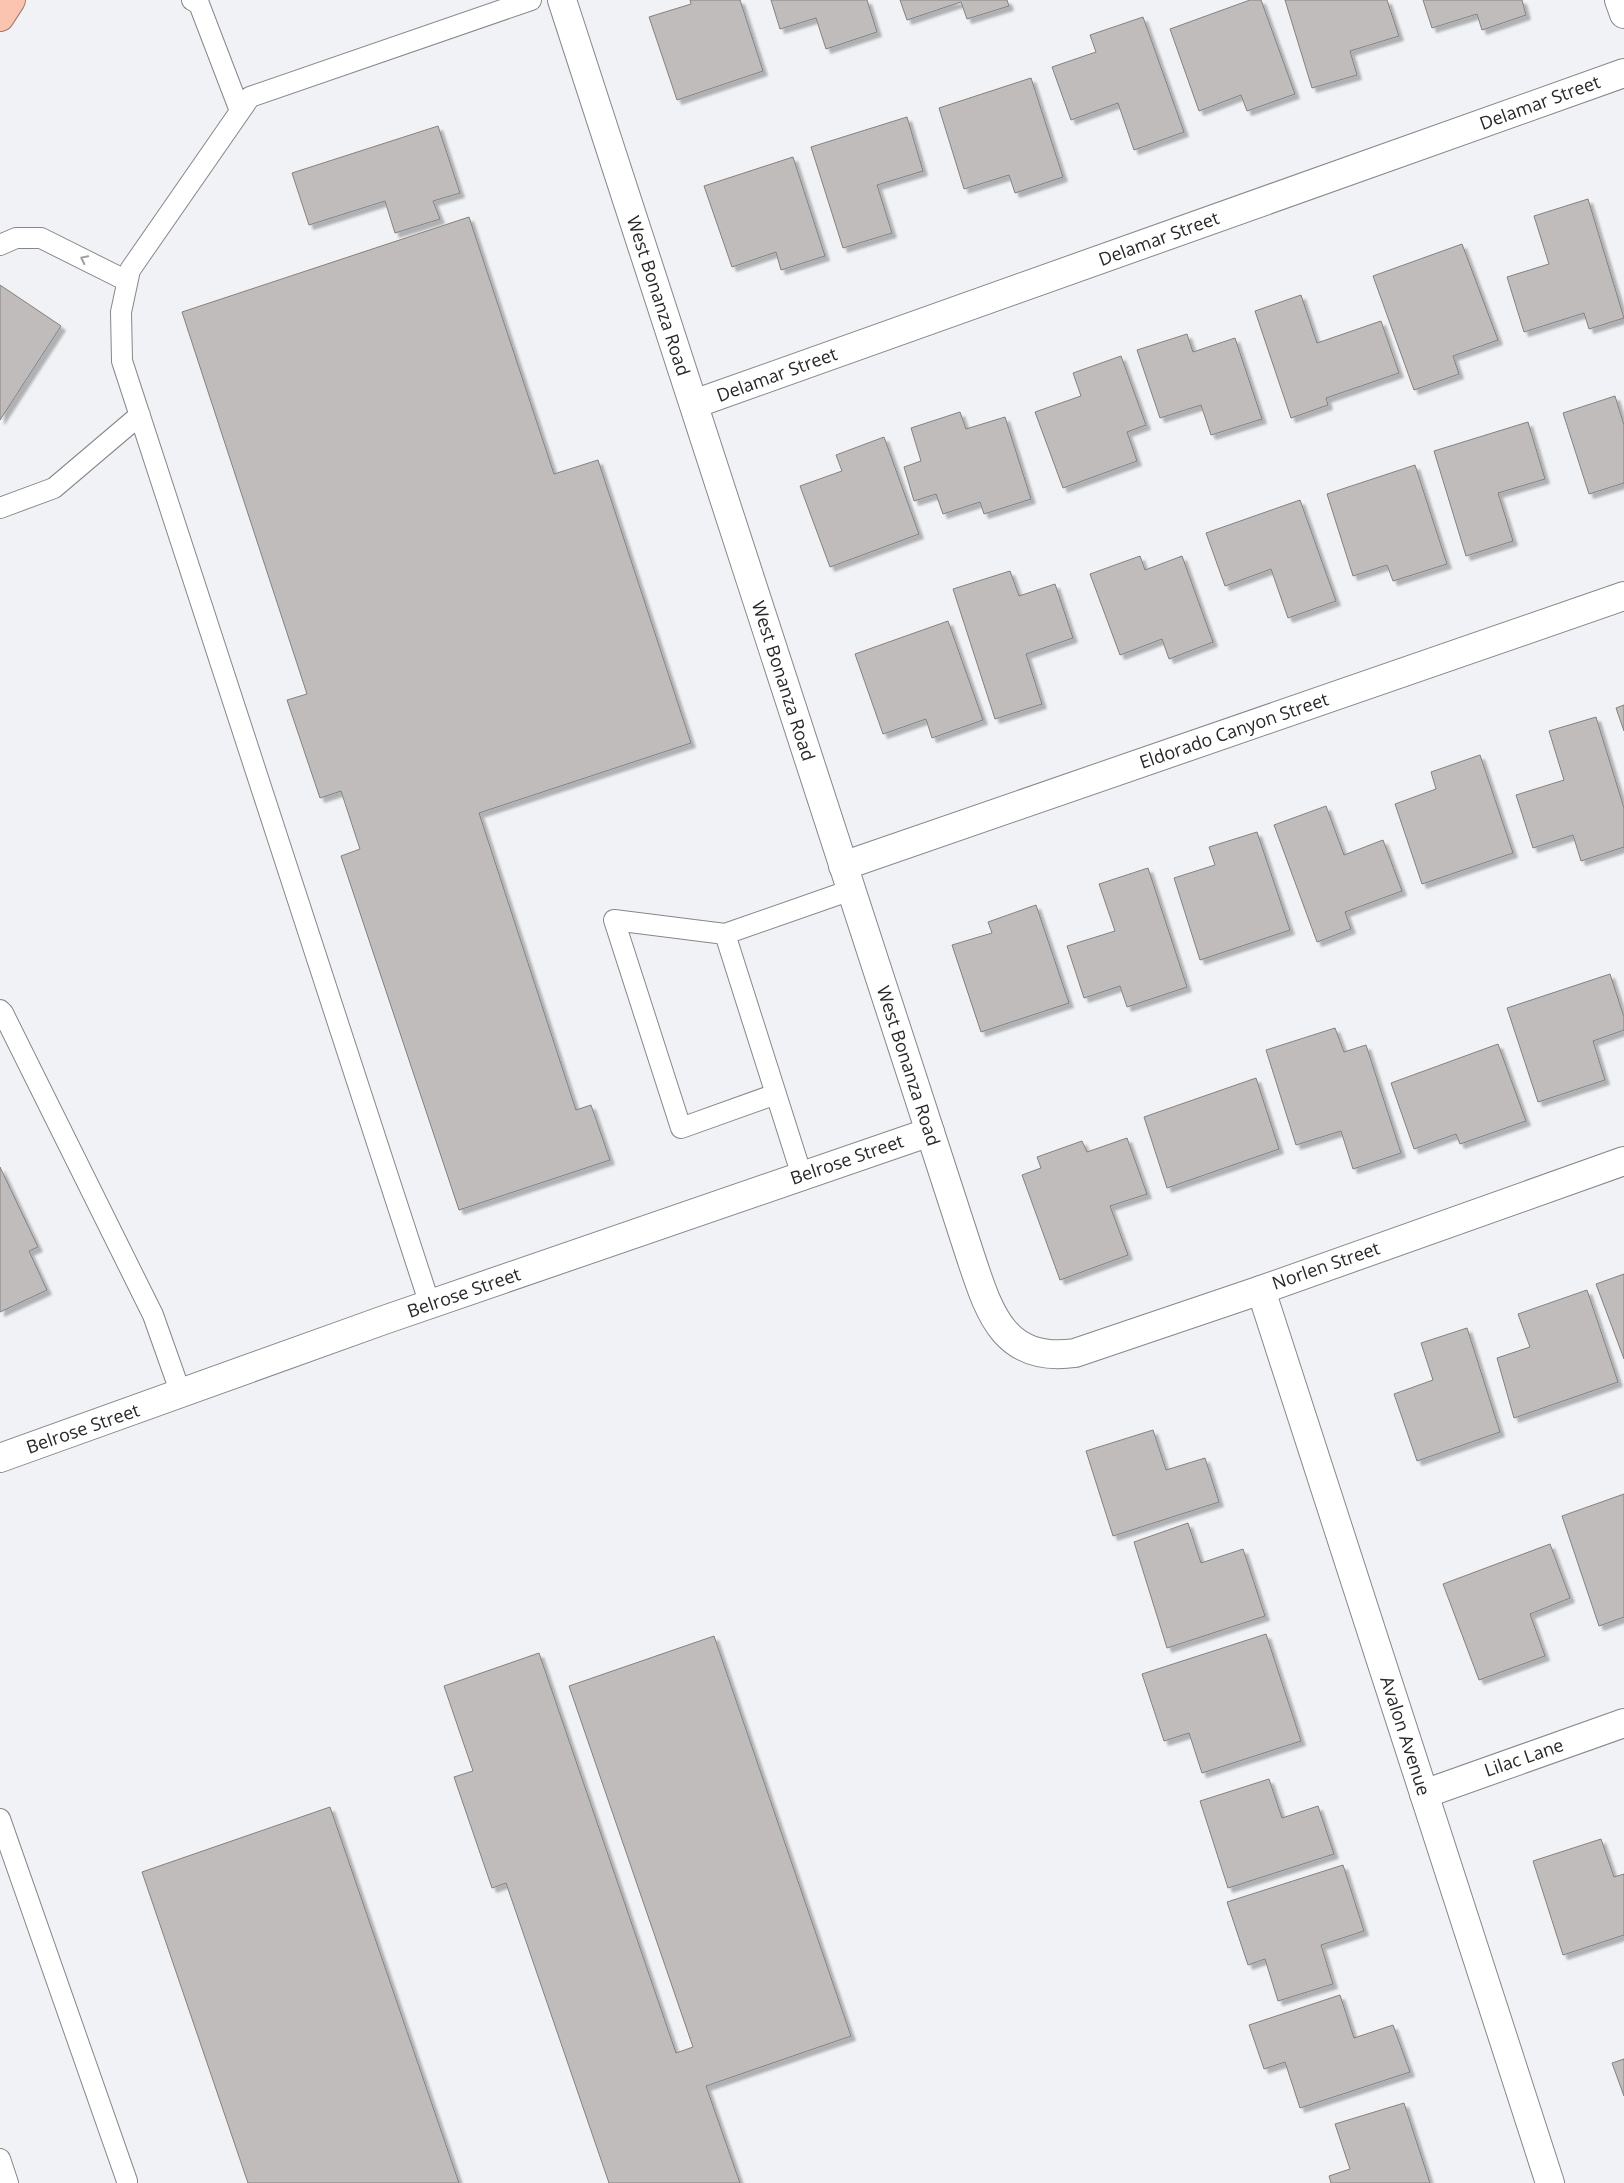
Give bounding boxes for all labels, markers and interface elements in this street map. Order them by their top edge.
street label: Delamar Street [1476,69,1603,135]
street label: Delamar Street [1095,205,1222,271]
street label: West Bonanza Road [622,213,696,379]
one-way arrow [80,255,89,265]
street label: Delamar Street [713,341,840,407]
street label: West Bonanza Road [747,598,821,764]
street label: Eldorado Canyon Street [1136,686,1331,774]
street label: West Bonanza Road [872,983,946,1149]
street label: Belrose Street [787,1128,906,1190]
street label: Norlen Street [1269,1235,1383,1295]
street label: Belrose Street [404,1261,523,1323]
street label: Belrose Street [23,1397,142,1459]
street label: Avalon Avenue [1375,1673,1437,1798]
street label: Lilac Lane [1481,1732,1567,1782]

